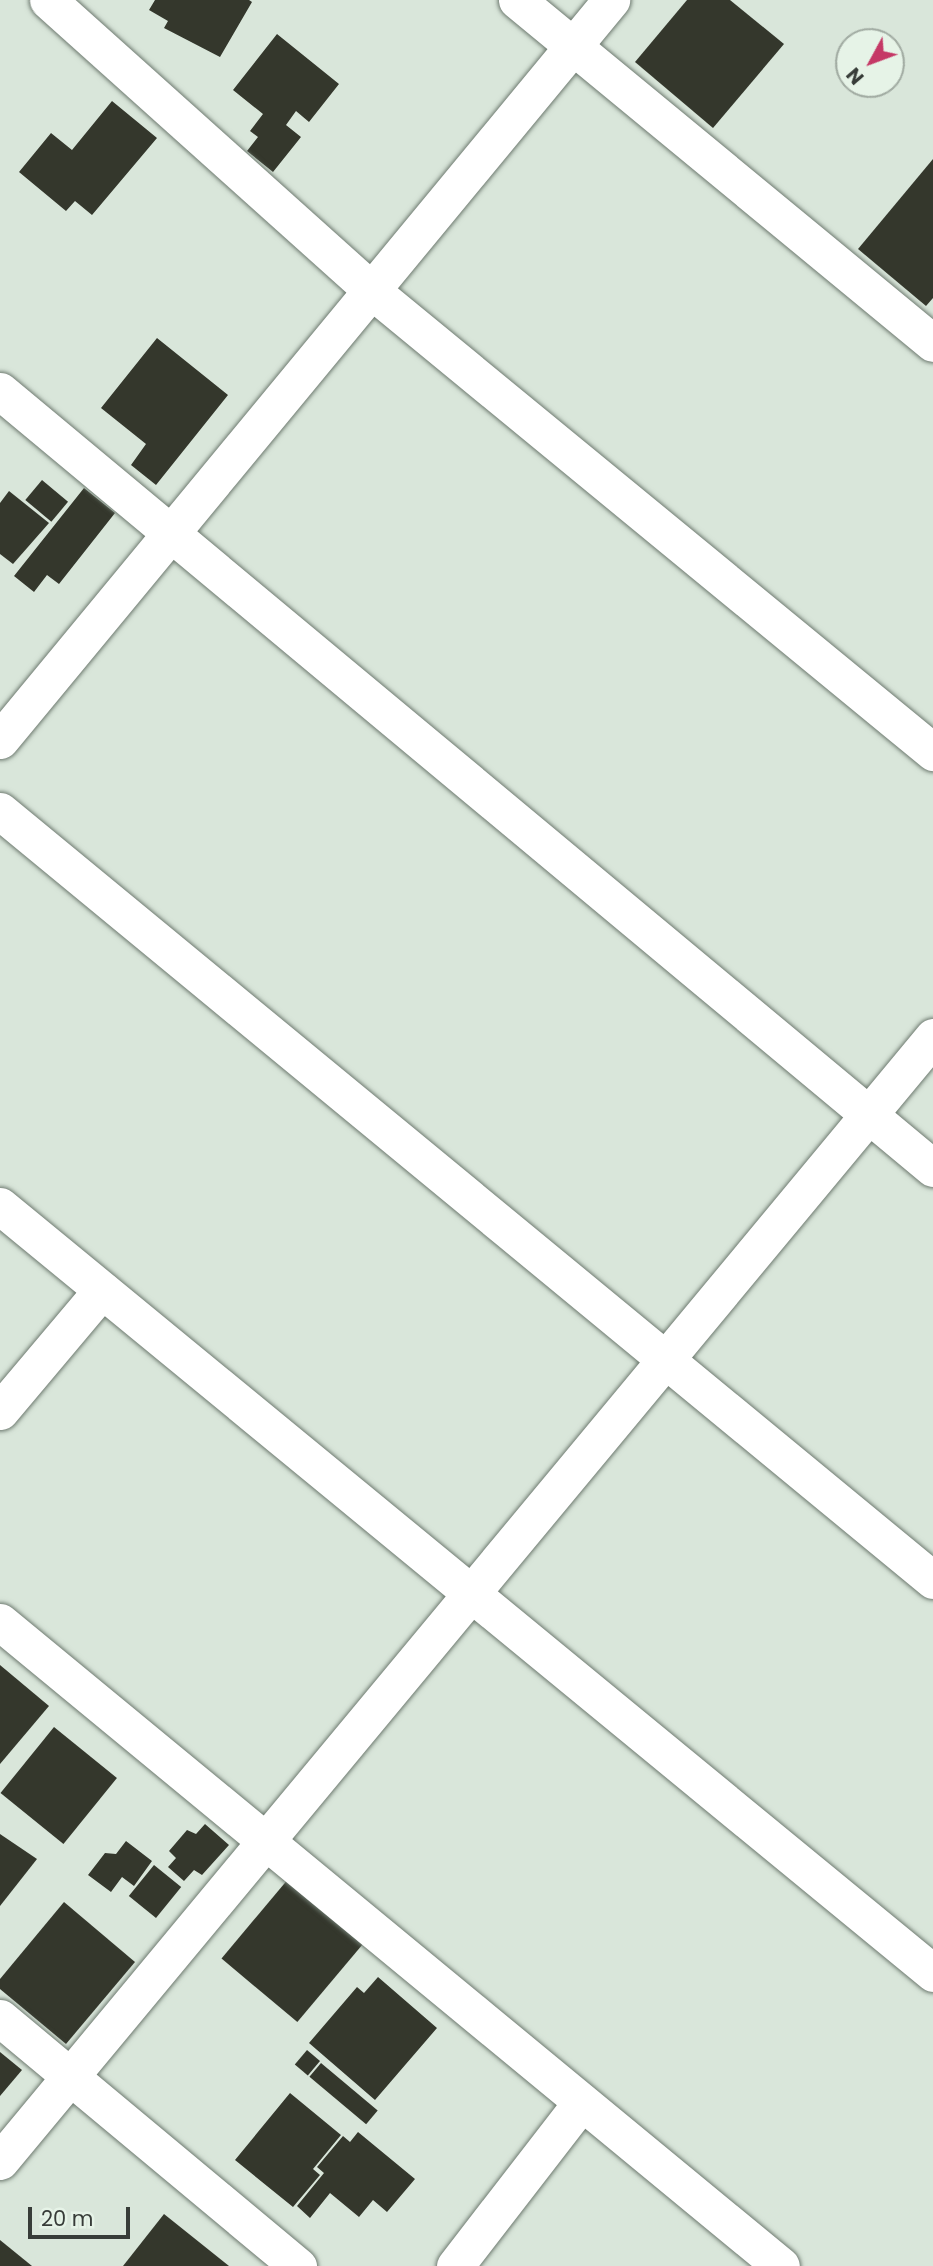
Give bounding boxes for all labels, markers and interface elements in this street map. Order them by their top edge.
north arrow [835,28,905,98]
text: N [840,62,870,90]
scale bar [32,2192,133,2236]
text: 20 m [41,2204,94,2233]

